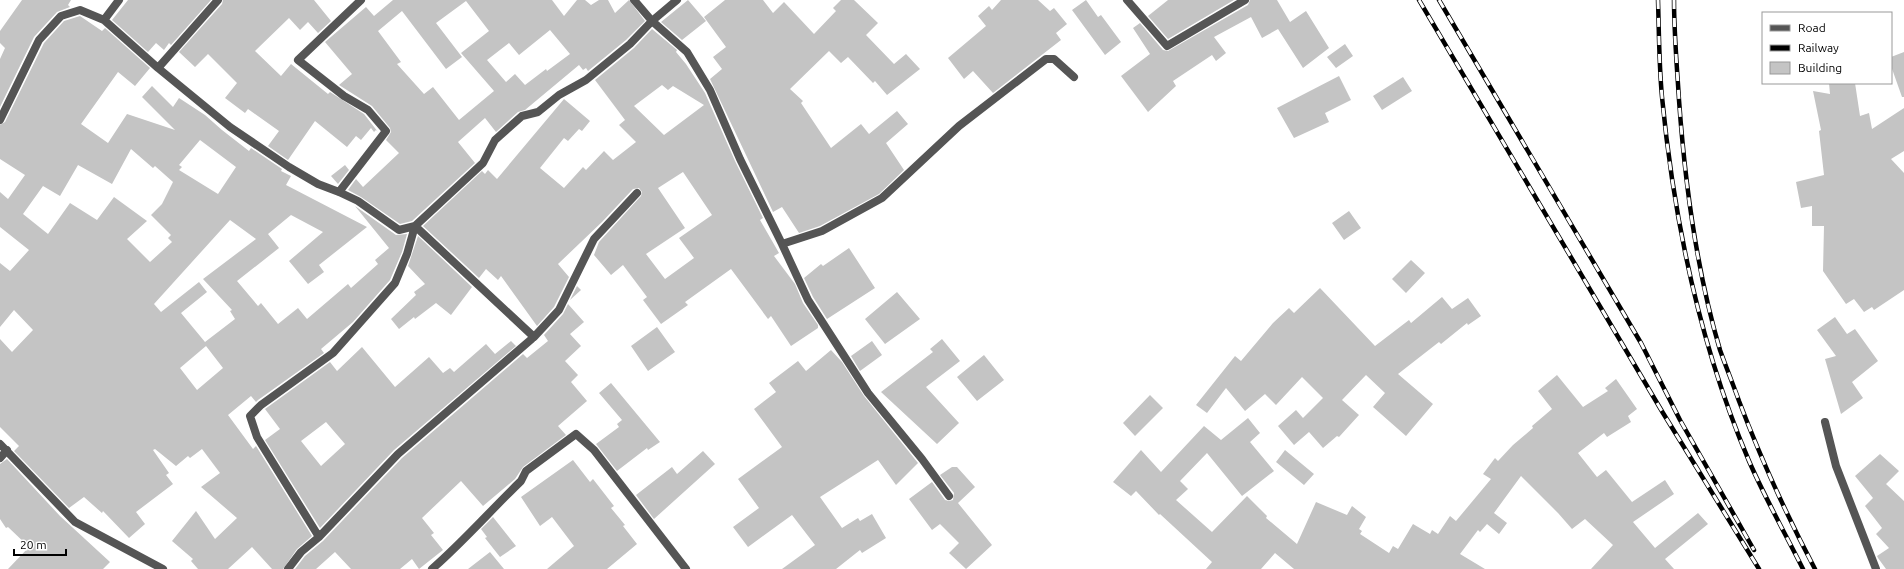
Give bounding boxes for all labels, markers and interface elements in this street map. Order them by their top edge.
legend [1762,12,1892,84]
text: Road [1798,21,1826,34]
text: Railway [1798,41,1839,54]
text: Building [1798,61,1842,74]
scale bar [14,531,66,557]
text: 20 m [20,538,47,551]

